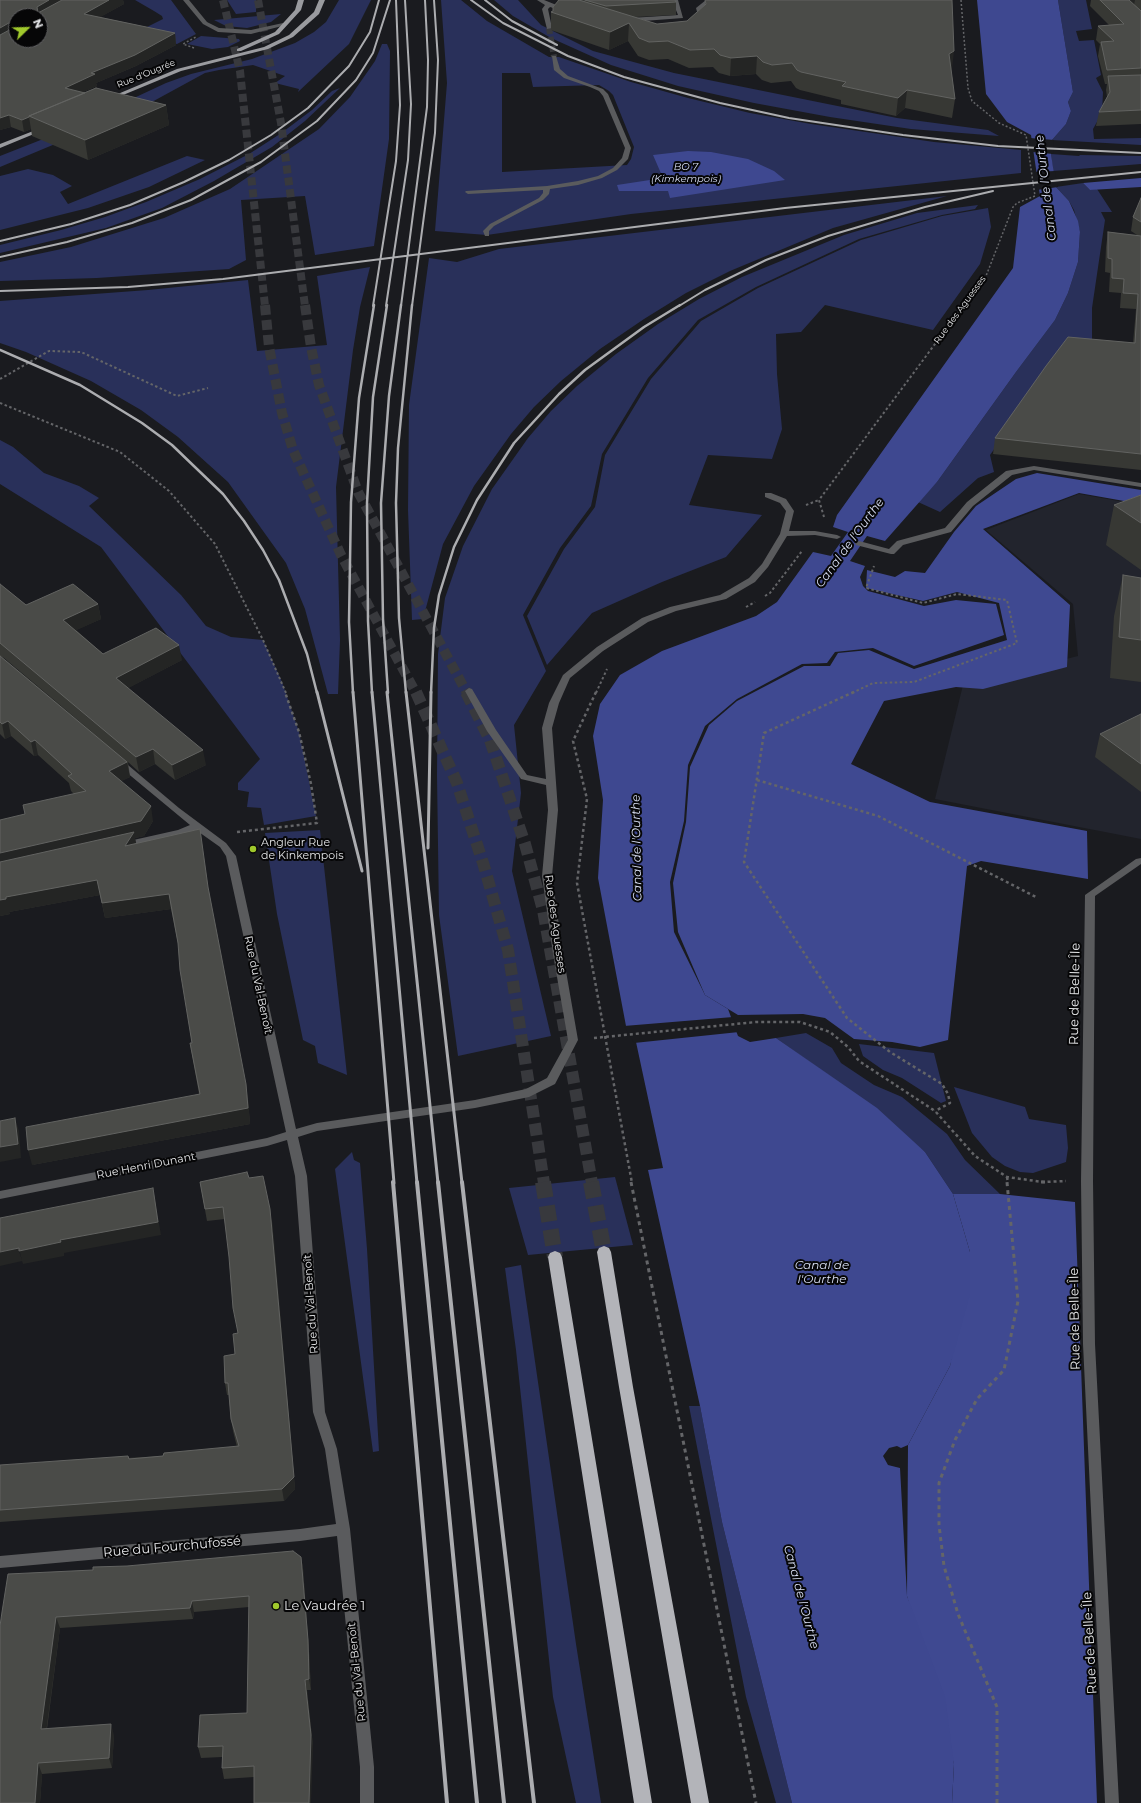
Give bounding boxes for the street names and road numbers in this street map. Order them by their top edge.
street label: Rue d'Ougrée [115,57,177,91]
street label: Rue des Aguesses [932,274,988,346]
street label: Rue des Aguesses [542,874,568,974]
street label: Rue du Val-Benoît [241,935,275,1035]
street label: Rue de Belle-Île [1066,943,1084,1045]
street label: Rue Henri Dunant [95,1150,197,1182]
street label: Rue du Val-Benoît [301,1254,321,1354]
street label: Rue de Belle-Île [1066,1268,1084,1370]
street label: Rue du Fourchufossé [103,1533,241,1561]
street label: Rue de Belle-Île [1080,1591,1100,1695]
street label: Rue du Val-Benoît [345,1622,369,1722]

